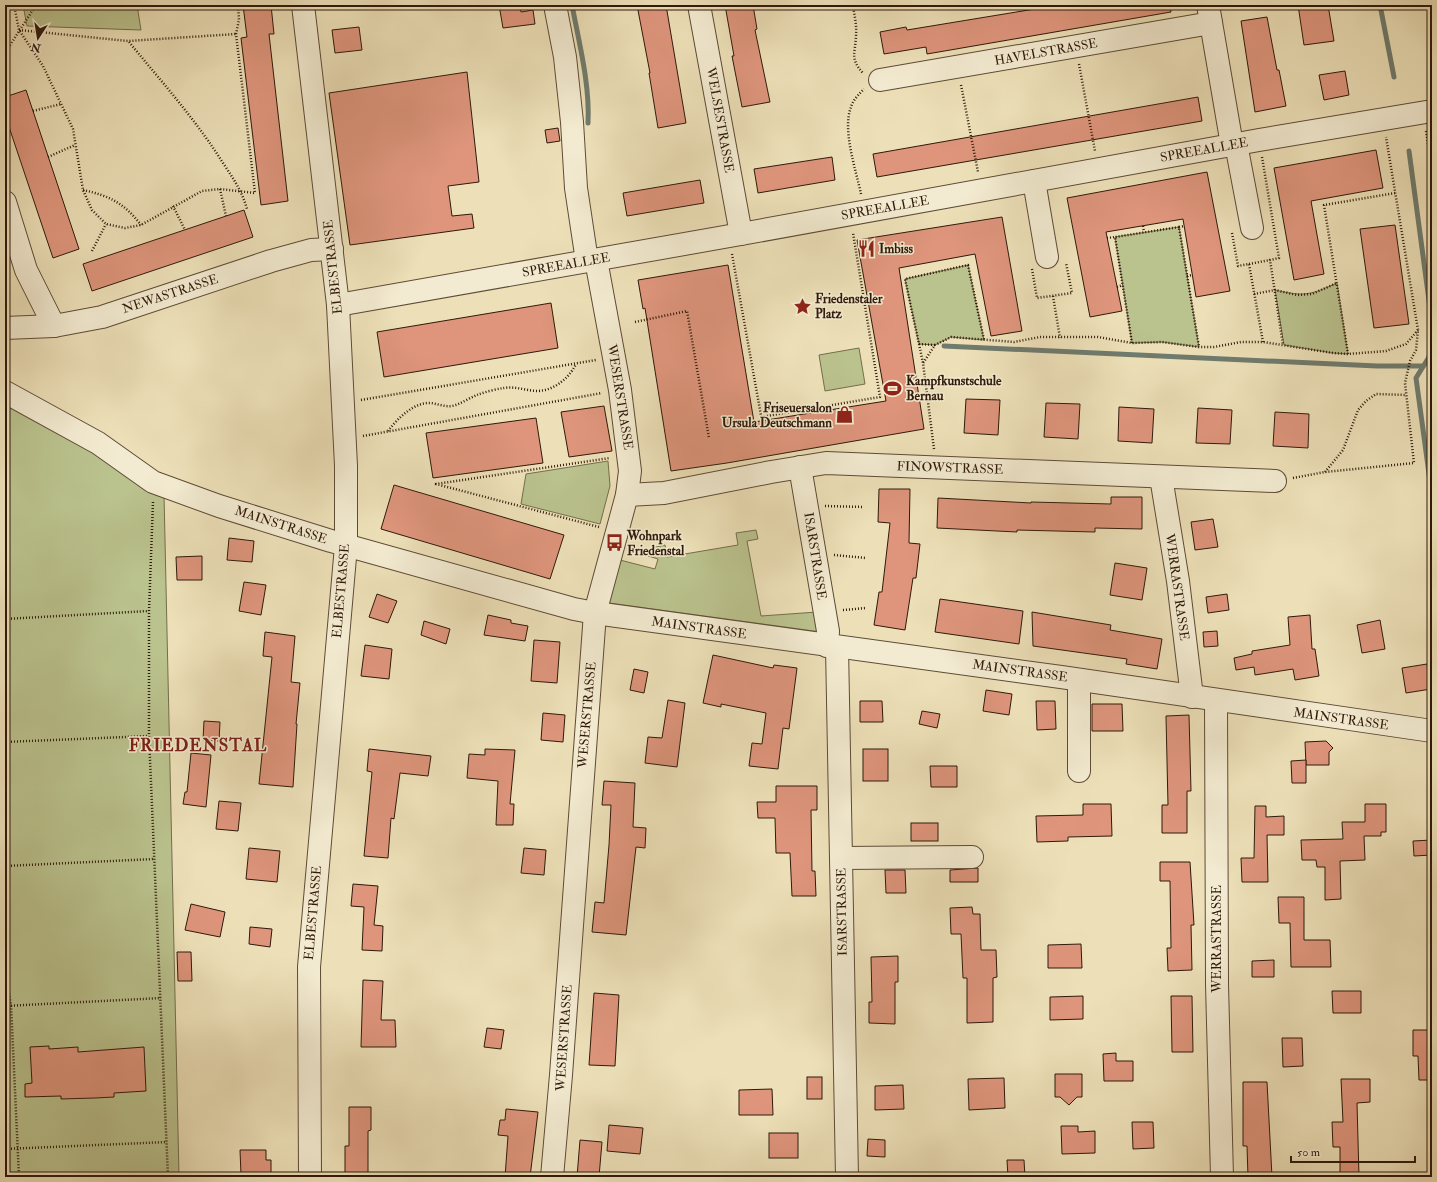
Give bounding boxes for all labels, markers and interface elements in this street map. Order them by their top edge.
north arrow [18,18,58,58]
street label: HAVELSTRASSE [993,35,1099,69]
text: N [29,40,43,55]
street label: WELSESTRASSE [703,65,737,174]
street label: SPREEALLEE [1159,134,1249,166]
street label: SPREEALLEE [840,192,930,224]
street label: ELBESTRASSE [320,219,346,315]
restaurant icon: Imbiss [856,239,876,259]
place label: Imbiss [879,241,914,257]
street label: SPREEALLEE [521,249,611,281]
street label: NEWASTRASSE [120,271,220,317]
place label: Friedenstaler Platz [815,291,884,322]
place icon: Friedenstaler Platz [792,296,812,316]
street label: WESERSTRASSE [604,342,636,451]
place label: Kampfkunstschule Bernau [906,373,1002,404]
sports icon: Kampfkunstschule Bernau [883,378,903,398]
place label: Friseuersalon Ursula Deutschmann [722,400,832,431]
shop icon: Friseuersalon Ursula Deutschmann [835,405,855,425]
street label: FINOWSTRASSE [896,458,1004,478]
street label: MAINSTRASSE [233,503,329,547]
street label: ISARSTRASSE [800,511,830,601]
place label: Wohnpark Friedenstal [626,528,685,559]
street label: WERRASTRASSE [1161,532,1192,641]
bus stop icon: Wohnpark Friedenstal [604,533,624,553]
street label: ELBESTRASSE [329,543,353,639]
street label: MAINSTRASSE [650,613,748,643]
street label: MAINSTRASSE [971,656,1069,686]
street label: WESERSTRASSE [574,661,600,770]
street label: MAINSTRASSE [1292,704,1390,734]
district label: FRIEDENSTAL [129,735,267,756]
street label: ELBESTRASSE [301,865,325,961]
street label: ISARSTRASSE [833,868,851,956]
street label: WERRASTRASSE [1209,885,1225,994]
street label: WESERSTRASSE [552,984,576,1093]
scale bar [1291,1138,1415,1164]
text: 50 m [1297,1145,1321,1160]

